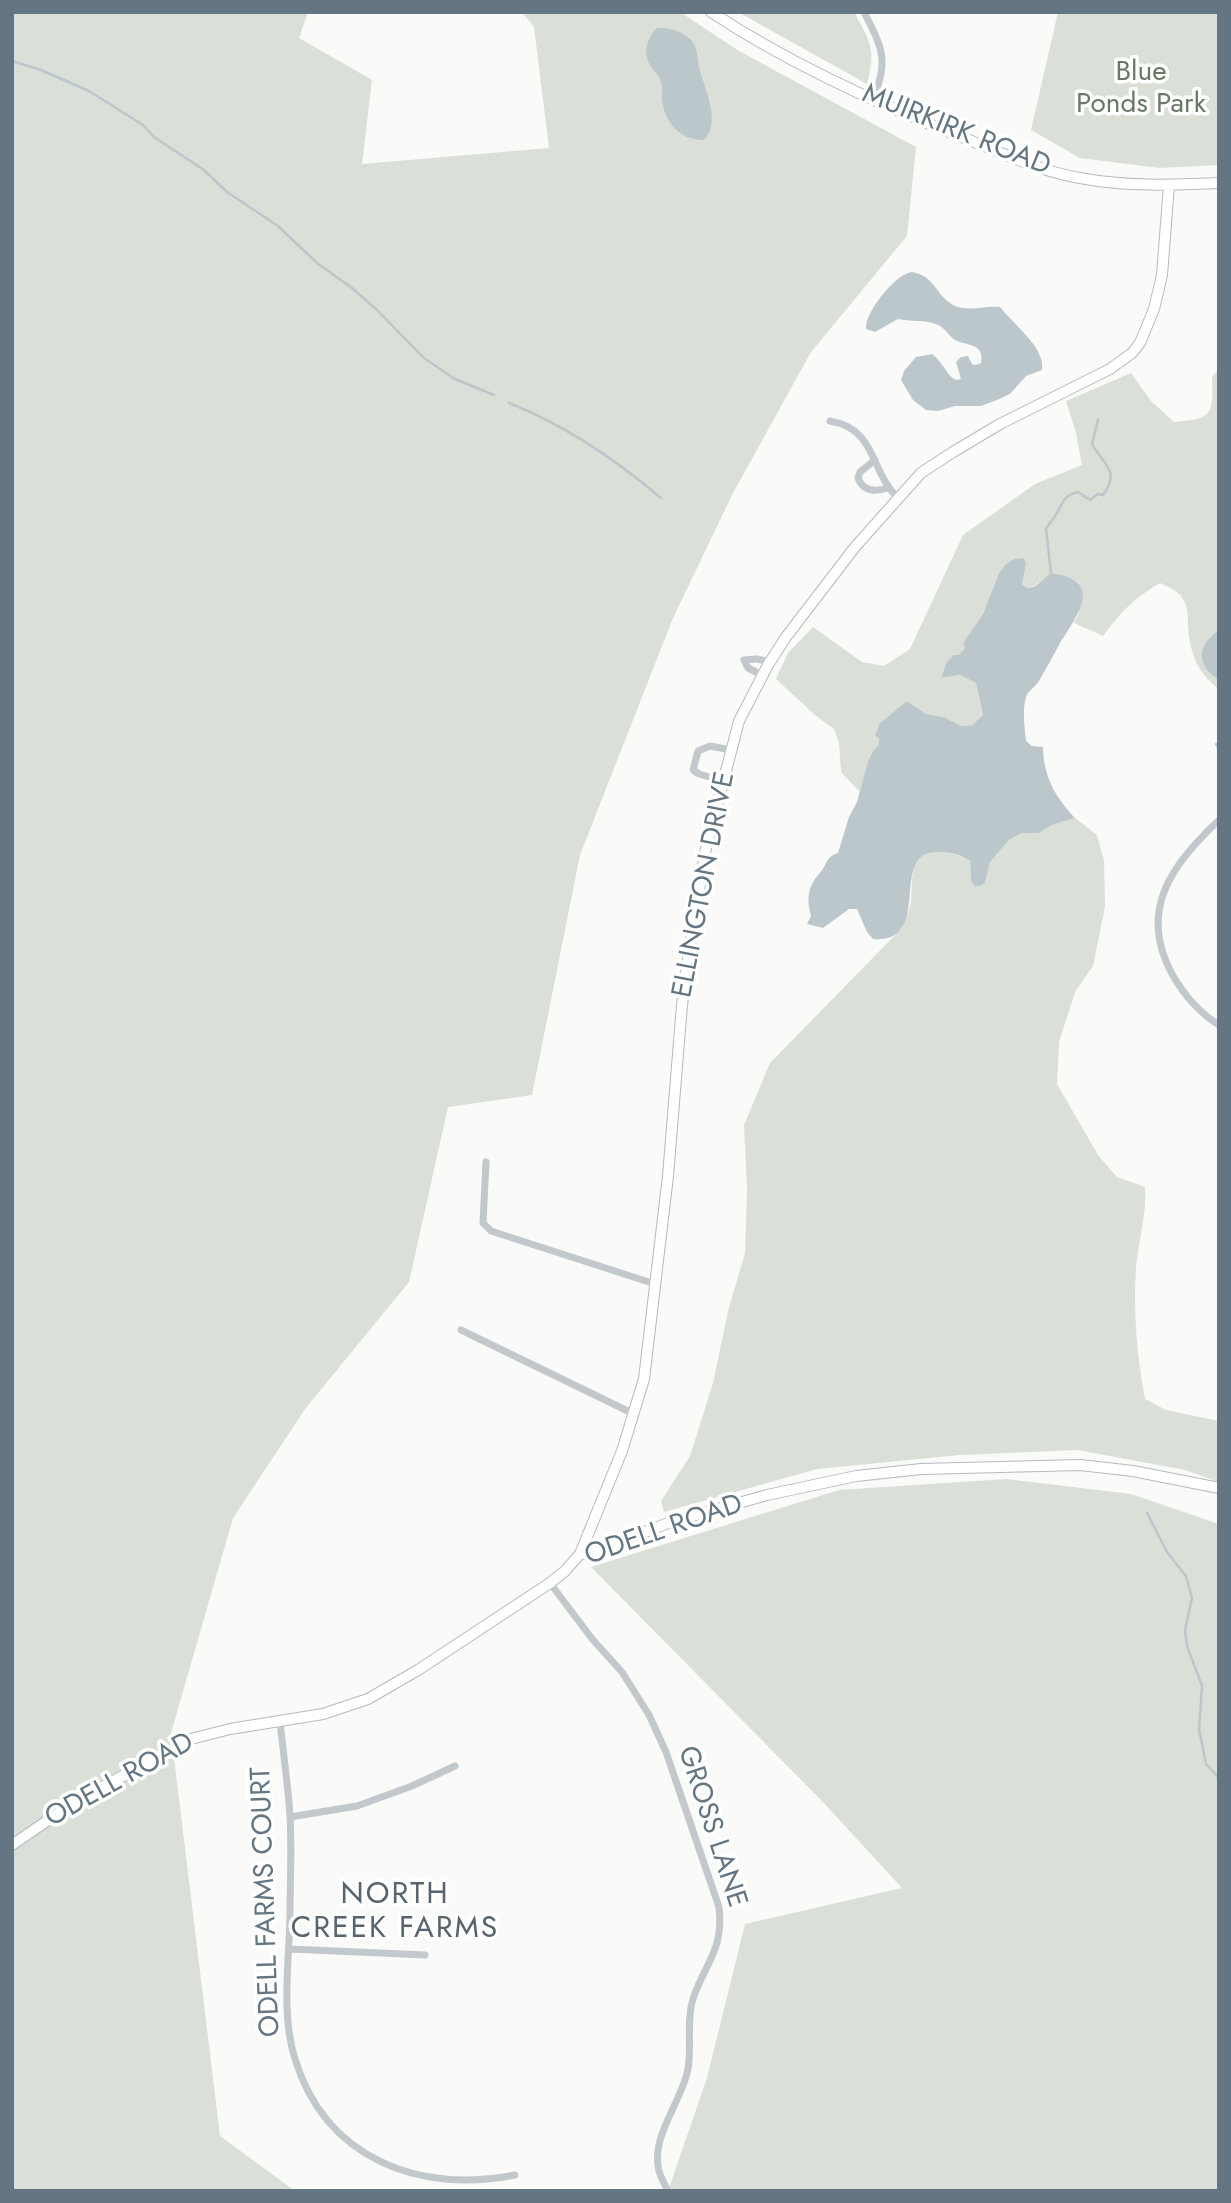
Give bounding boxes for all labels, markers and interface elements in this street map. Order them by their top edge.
park label: Blue Ponds Park [1076,56,1206,122]
street label: MUIRKIRK ROAD [857,78,1055,184]
street label: ELLINGTON DRIVE [667,769,743,1001]
street label: ODELL ROAD [581,1488,747,1574]
street label: ODELL ROAD [40,1726,200,1836]
street label: GROSS LANE [669,1742,753,1912]
street label: ODELL FARMS COURT [245,1766,289,2038]
district label: NORTH CREEK FARMS [292,1878,498,1948]

